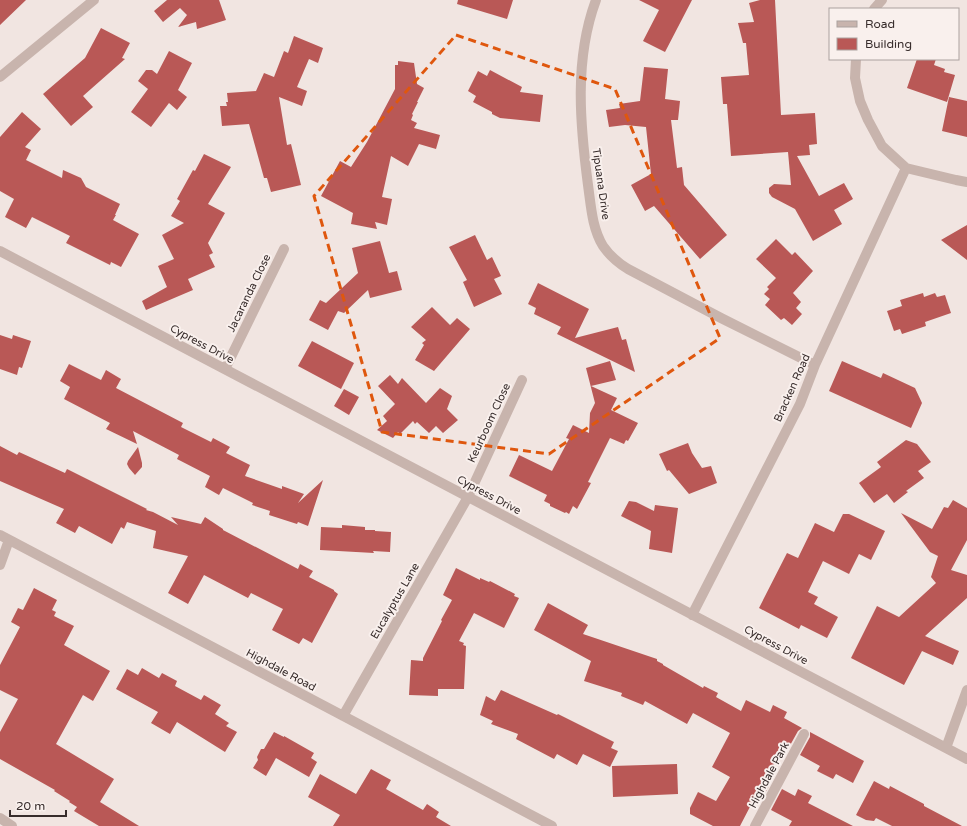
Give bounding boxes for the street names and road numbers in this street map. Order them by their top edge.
street label: Tipuana Drive [590,147,612,221]
street label: Jacaranda Close [225,252,273,334]
street label: Cypress Drive [168,322,236,366]
street label: Bracken Road [771,352,813,424]
street label: Keurboom Close [465,381,513,465]
street label: Cypress Drive [455,473,523,517]
street label: Eucalyptus Lane [368,561,422,641]
street label: Cypress Drive [742,623,810,667]
street label: Highdale Road [244,646,318,694]
street label: Highdale Park [746,740,792,810]

